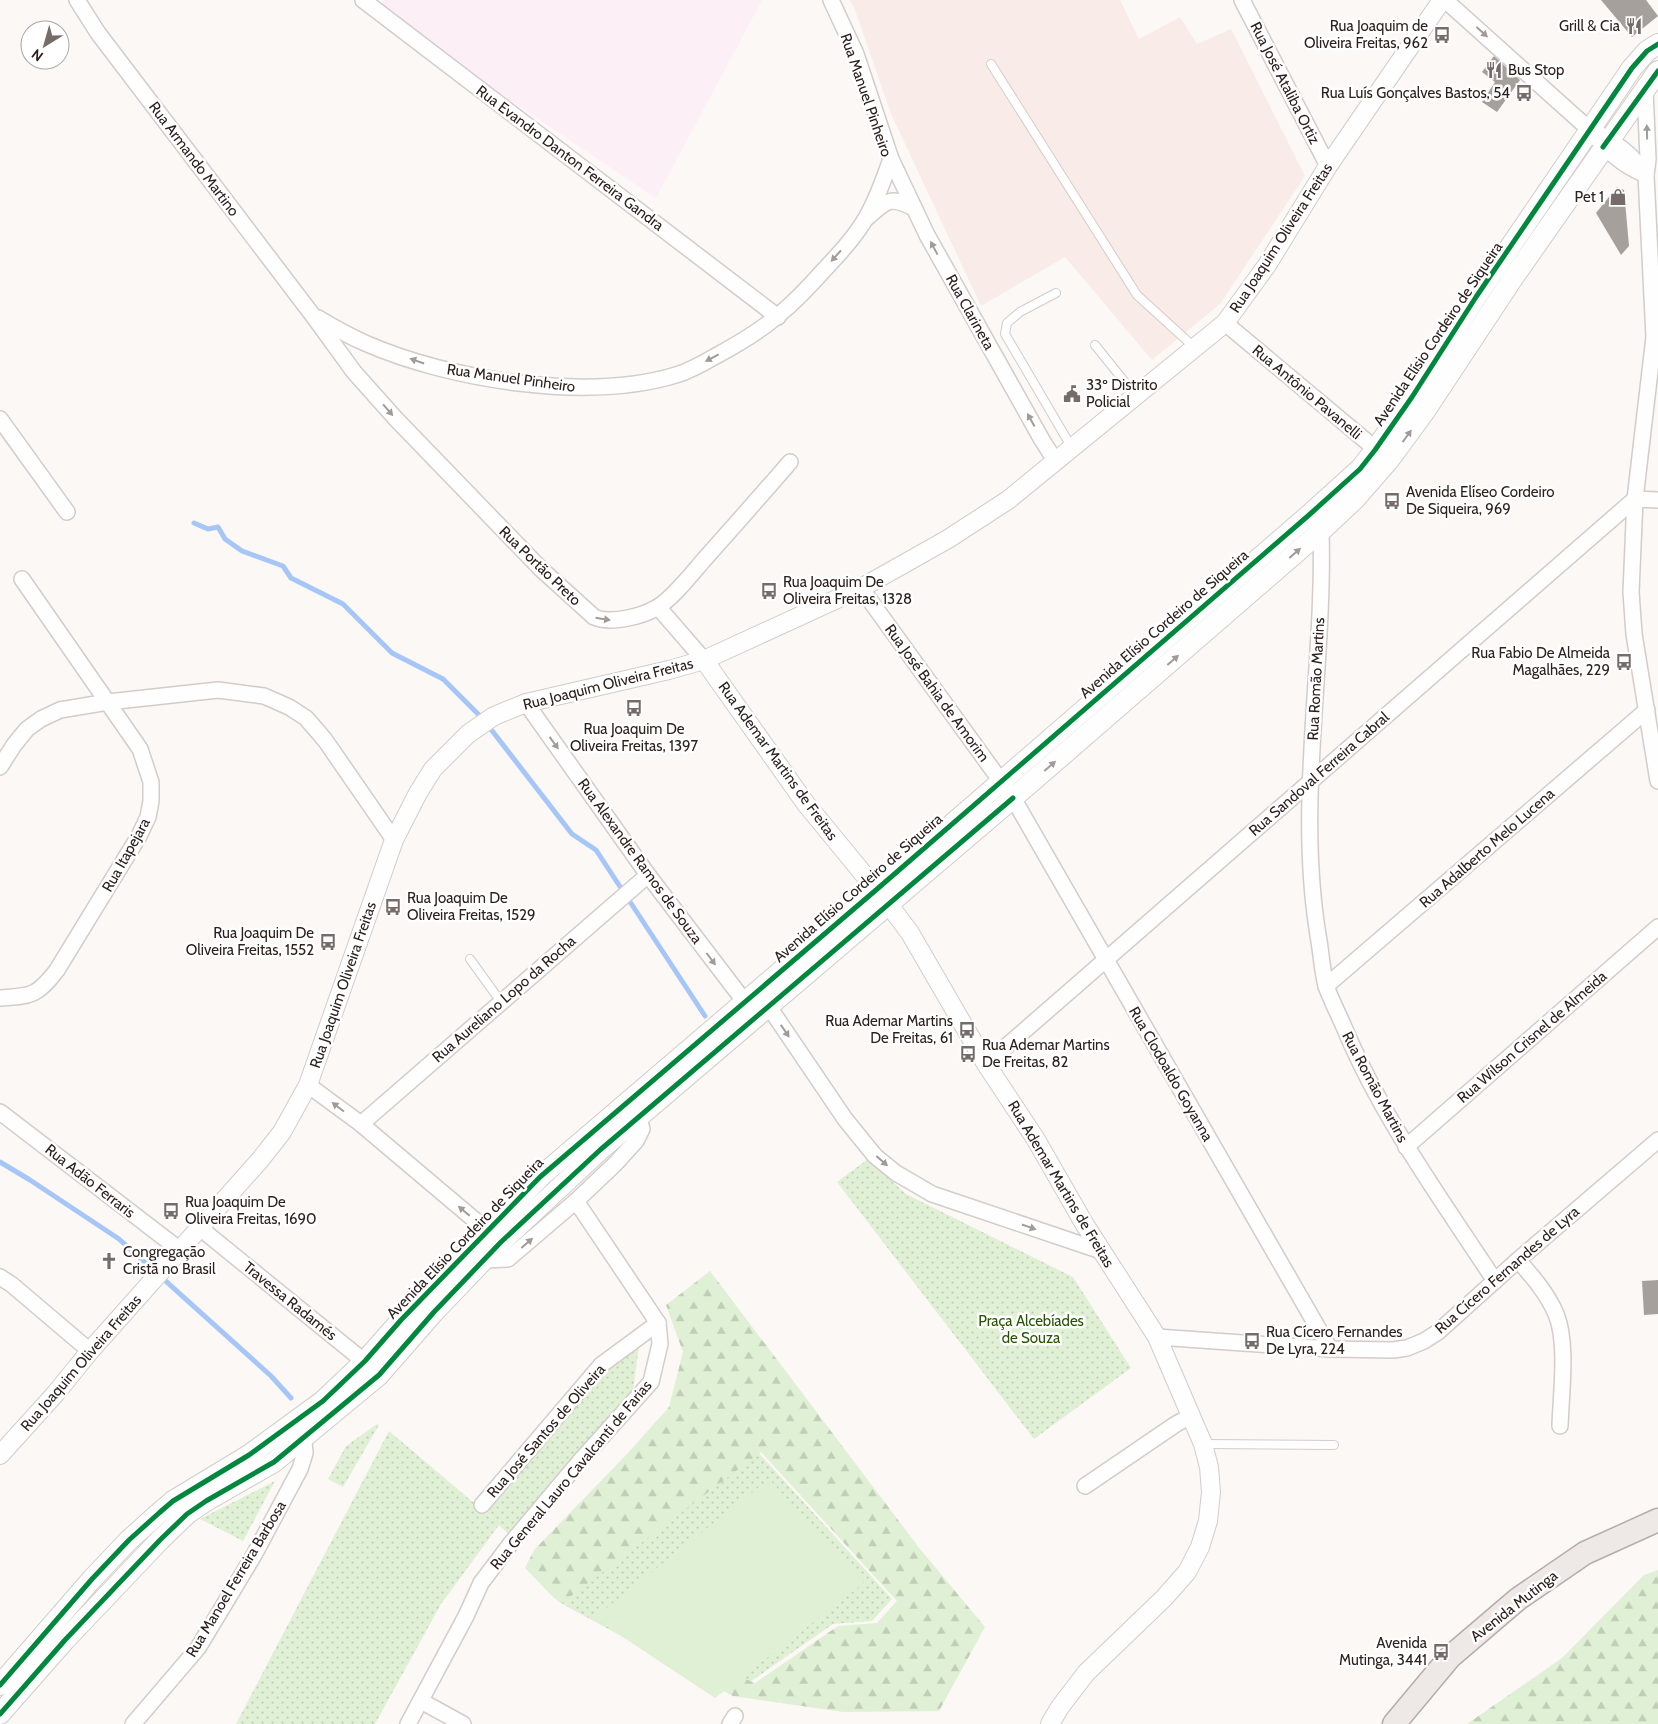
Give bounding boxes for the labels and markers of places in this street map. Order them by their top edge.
restaurant icon: Grill & Cia [1624,16,1644,36]
place label: Rua Joaquim de Oliveira Freitas, 962 [1304,17,1428,52]
place label: Grill & Cia [1559,17,1621,35]
bus stop icon: Rua Joaquim de Oliveira Freitas, 962 [1432,25,1452,45]
restaurant icon: Bus Stop [1484,60,1504,80]
place label: Bus Stop [1508,61,1564,79]
bus stop icon: Rua Luís Gonçalves Bastos, 54 [1514,83,1534,103]
place label: Rua Luís Gonçalves Bastos, 54 [1321,84,1510,102]
shop icon: Pet 1 [1608,187,1628,207]
place label: Pet 1 [1575,188,1604,206]
place label: 33º Distrito Policial [1086,376,1158,411]
public building icon: 33º Distrito Policial [1062,384,1082,404]
place label: Avenida Elíseo Cordeiro De Siqueira, 969 [1406,483,1554,518]
bus stop icon: Avenida Elíseo Cordeiro De Siqueira, 969 [1382,491,1402,511]
place label: Rua Joaquim De Oliveira Freitas, 1328 [783,573,912,608]
bus stop icon: Rua Joaquim De Oliveira Freitas, 1328 [759,581,779,601]
place label: Rua Fabio De Almeida Magalhães, 229 [1471,644,1611,679]
bus stop icon: Rua Fabio De Almeida Magalhães, 229 [1614,652,1634,672]
bus stop icon: Rua Joaquim De Oliveira Freitas, 1397 [624,698,644,718]
place label: Rua Joaquim De Oliveira Freitas, 1397 [570,720,699,755]
place label: Rua Joaquim De Oliveira Freitas, 1529 [407,889,536,924]
bus stop icon: Rua Joaquim De Oliveira Freitas, 1529 [383,897,403,917]
place label: Rua Joaquim De Oliveira Freitas, 1552 [186,924,314,959]
bus stop icon: Rua Joaquim De Oliveira Freitas, 1552 [318,932,338,952]
place label: Rua Ademar Martins De Freitas, 61 [825,1012,953,1047]
bus stop icon: Rua Ademar Martins De Freitas, 61 [957,1020,977,1040]
place label: Rua Ademar Martins De Freitas, 82 [982,1036,1110,1071]
bus stop icon: Rua Ademar Martins De Freitas, 82 [958,1044,978,1064]
place label: Rua Joaquim De Oliveira Freitas, 1690 [185,1193,317,1228]
bus stop icon: Rua Joaquim De Oliveira Freitas, 1690 [161,1201,181,1221]
place label: Congregação Cristã no Brasil [123,1243,216,1278]
church icon: Congregação Cristã no Brasil [99,1251,119,1271]
place label: Rua Cícero Fernandes De Lyra, 224 [1266,1323,1403,1358]
bus stop icon: Rua Cícero Fernandes De Lyra, 224 [1242,1331,1262,1351]
place label: Avenida Mutinga, 3441 [1339,1634,1428,1669]
bus stop icon: Avenida Mutinga, 3441 [1431,1642,1451,1662]

